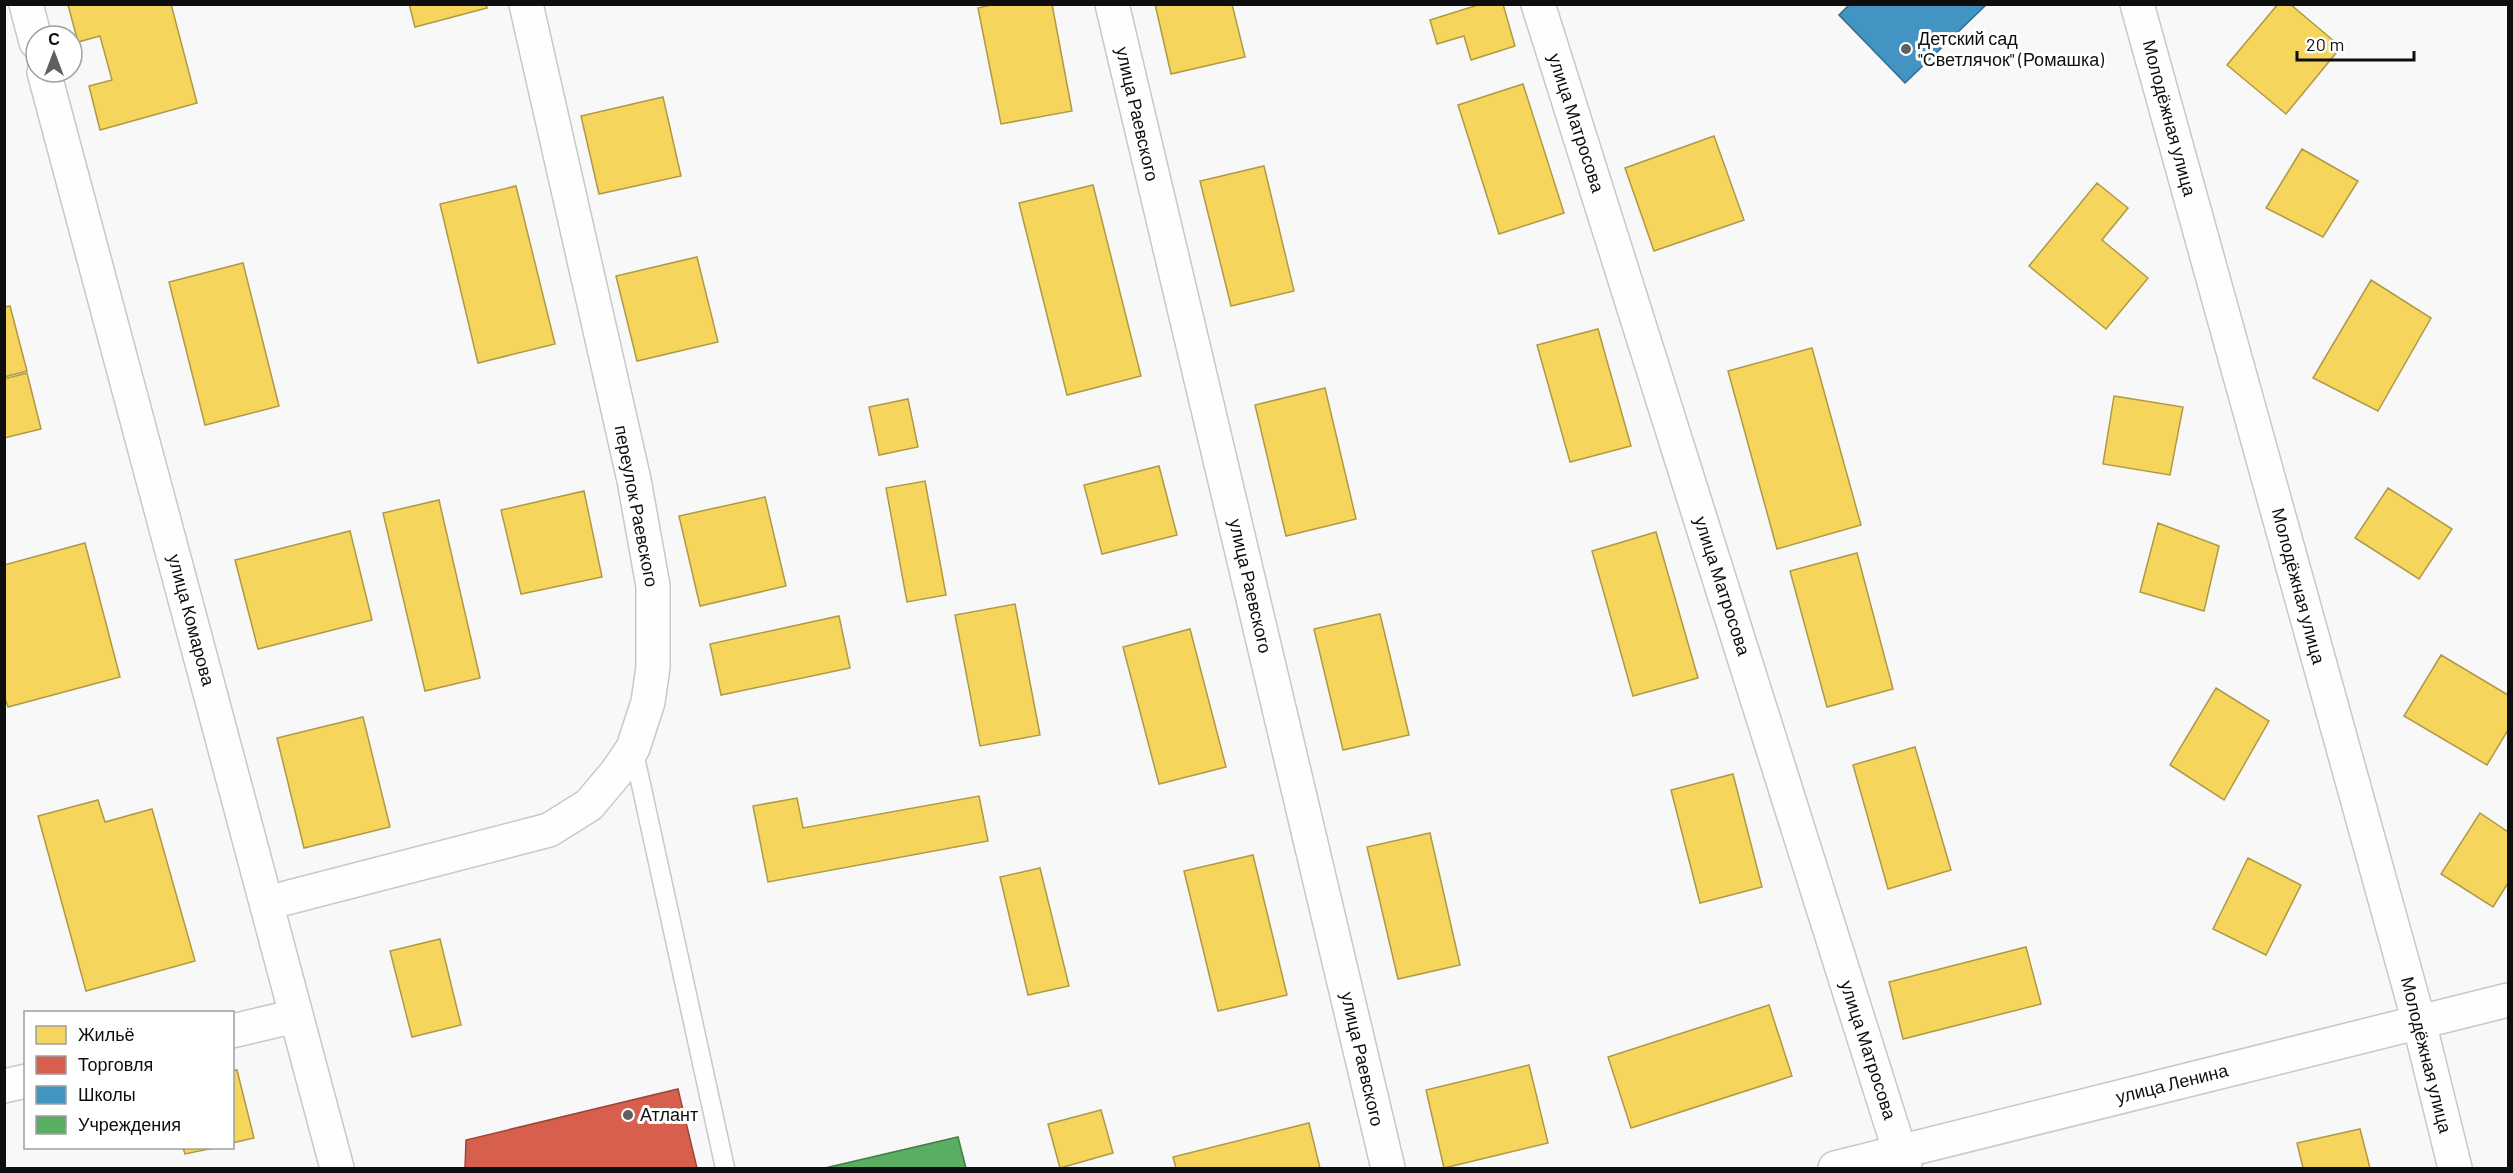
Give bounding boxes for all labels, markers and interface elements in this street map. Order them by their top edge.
north arrow [24,24,84,84]
scale bar [2297,24,2414,62]
place label: Детский сад "Светлячок" (Ромашка) [1918,27,2104,70]
text: С [48,29,60,48]
text: 20 m [2306,33,2344,55]
street label: Молодёжная улица [2139,37,2202,199]
marker: Детский сад "Светлячок" (Ромашка) [1899,42,1913,56]
street label: улица Раевского [1112,44,1164,183]
street label: улица Матросова [1544,50,1610,196]
street label: переулок Раевского [610,423,663,589]
street label: Молодёжная улица [2268,505,2331,667]
street label: улица Матросова [1690,513,1756,659]
street label: улица Раевского [1225,516,1277,655]
street label: улица Комарова [164,552,220,689]
street label: Молодёжная улица [2397,974,2457,1136]
street label: улица Матросова [1836,977,1902,1123]
street label: улица Раевского [1337,989,1389,1128]
legend [24,1011,234,1149]
text: Жильё [78,1023,135,1045]
text: Торговля [78,1053,153,1075]
street label: улица Ленина [2113,1058,2231,1108]
text: Школы [78,1083,136,1105]
place label: Атлант [640,1103,698,1125]
marker: Атлант [621,1108,635,1122]
text: Учреждения [78,1113,181,1135]

